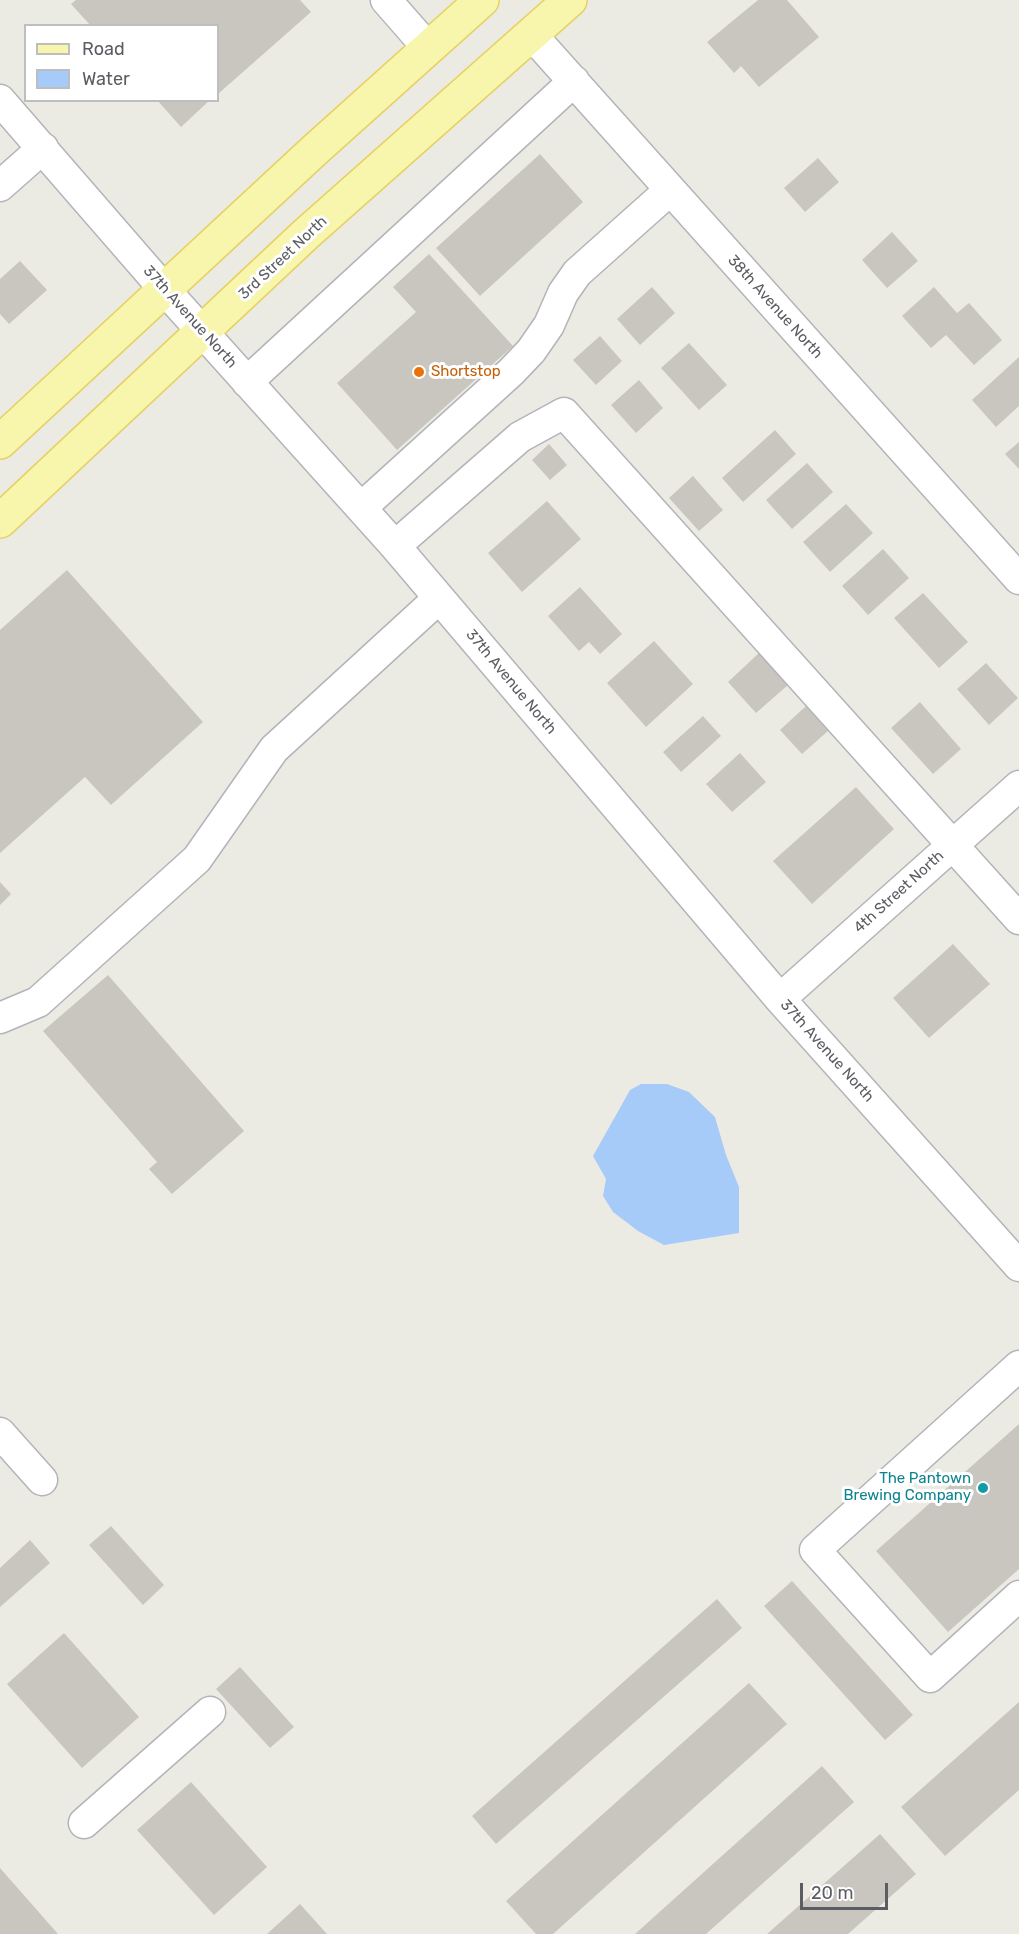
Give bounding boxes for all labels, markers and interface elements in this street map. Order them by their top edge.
legend [24,24,219,102]
text: Road [82,38,125,60]
text: Water [82,68,130,90]
street label: 3rd Street North [235,213,331,303]
street label: 38th Avenue North [724,251,826,363]
street label: 37th Avenue North [139,262,241,372]
place label: Shortstop [431,363,501,381]
marker: Shortstop [412,365,426,379]
street label: 37th Avenue North [462,626,560,738]
street label: 4th Street North [850,847,948,937]
street label: 37th Avenue North [776,996,878,1106]
place label: The Pantown Brewing Company [844,1470,971,1505]
marker: The Pantown Brewing Company [976,1481,990,1495]
scale bar [803,1871,892,1909]
text: 20 m [811,1882,853,1904]

